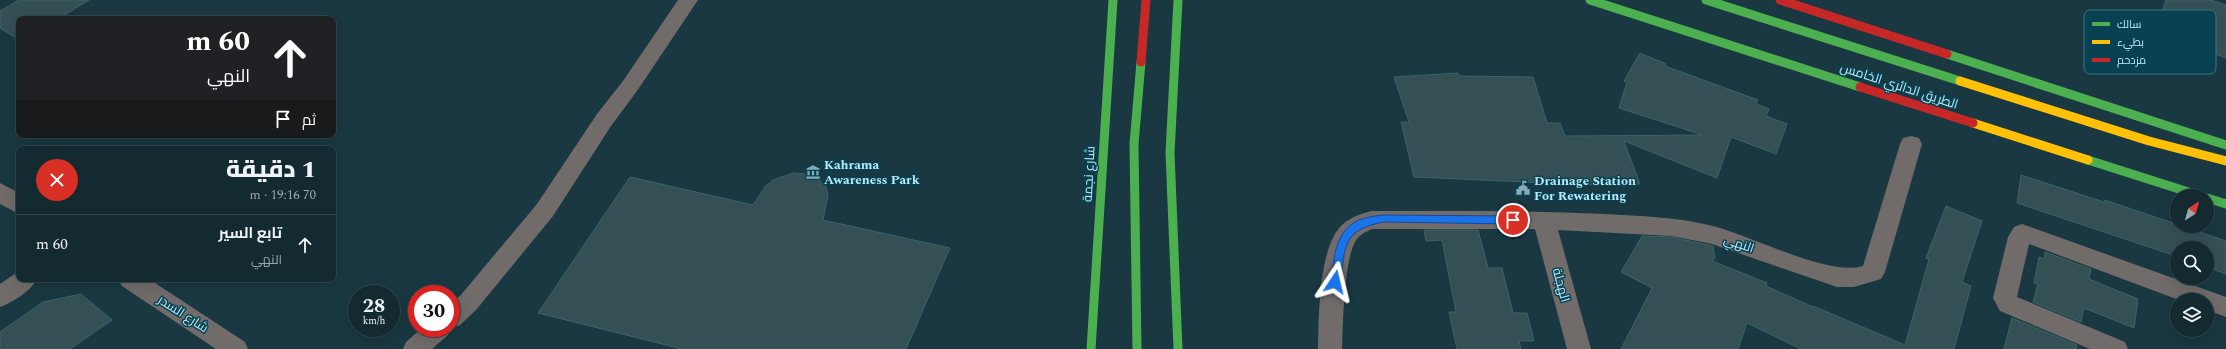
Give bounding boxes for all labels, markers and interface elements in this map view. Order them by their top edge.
legend [2084,10,2216,74]
text: سالك [2117,16,2141,33]
text: 60 m [186,20,250,63]
icon: ahead [264,32,316,84]
text: بطيء [2117,34,2144,51]
text: مزدحم [2117,52,2146,69]
street label: الطريق الدائري الخامس [1837,57,1961,115]
text: النهي [207,63,250,90]
icon: arrive [272,108,294,130]
text: ثم [302,109,316,132]
street label: شارع نجمة [1078,145,1100,203]
text: 1 دقيقة [226,152,316,188]
place label: Kahrama Awareness Park [824,155,920,190]
button: close [36,159,78,201]
museum icon: Kahrama Awareness Park [805,164,821,180]
place label: Drainage Station For Rewatering [1534,171,1636,206]
public building icon: Drainage Station For Rewatering [1515,180,1531,196]
text: 70 m · 19:16 [250,185,316,205]
north arrow [2170,189,2214,233]
map controls [2170,189,2214,337]
pin [1496,203,1530,237]
icon: arrive [1502,209,1524,231]
text: تابع السير [219,222,282,245]
street label: النهي [1721,230,1757,258]
text: 60 m [36,233,68,256]
icon: ahead [294,234,316,256]
button: search [2170,241,2214,285]
text: النهي [251,250,282,270]
position arrow [1314,261,1356,303]
street label: الهجلة [1547,266,1575,304]
speed limit sign: 30 [408,285,460,337]
street label: شارع السدر [153,290,212,338]
text: 28 [363,291,385,321]
button: layers [2170,293,2214,337]
text: km/h [363,313,385,329]

